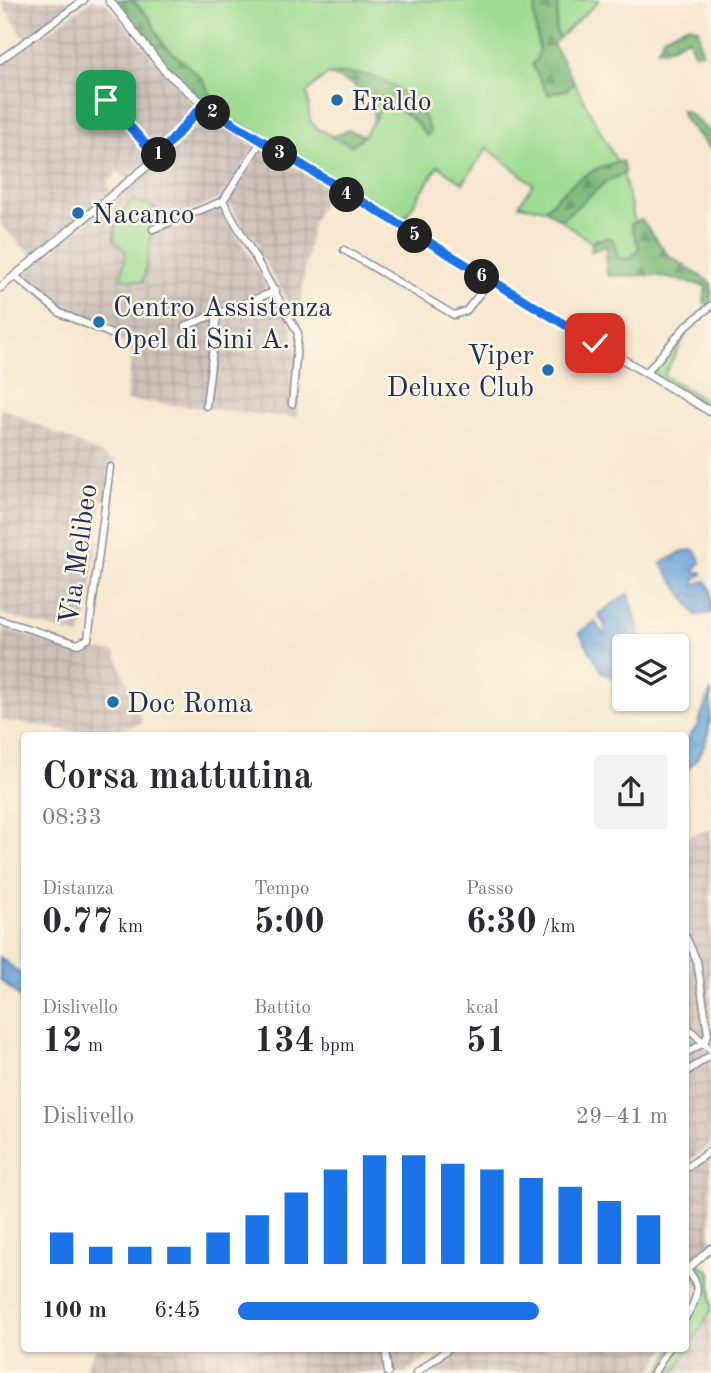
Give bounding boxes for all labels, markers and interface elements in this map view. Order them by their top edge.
pin [76,70,136,130]
icon: arrive [87,81,125,119]
place label: Eraldo [351,89,432,117]
marker: Eraldo [329,92,345,108]
pin: 2 [196,96,230,130]
text: 2 [207,103,218,122]
pin: 3 [262,136,298,172]
pin: 1 [142,138,176,172]
text: 3 [274,144,285,163]
text: 1 [153,145,164,164]
pin: 4 [330,178,364,212]
text: 4 [341,185,352,204]
place label: Nacanco [92,202,195,230]
marker: Nacanco [70,205,86,221]
pin: 5 [398,218,432,254]
text: 5 [409,226,420,245]
pin: 6 [464,260,500,294]
text: 6 [476,267,487,286]
place label: Centro Assistenza Opel di Sini A. [113,295,332,355]
pin [565,313,625,373]
marker: Centro Assistenza Opel di Sini A. [91,314,107,330]
icon: check [576,324,614,362]
place label: Viper Deluxe Club [387,343,534,403]
marker: Viper Deluxe Club [540,362,556,378]
street label: Via Melibeo [56,482,104,627]
map controls [612,634,689,711]
button: layers [612,634,689,711]
place label: Doc Roma [127,691,253,719]
marker: Doc Roma [105,694,121,710]
button: share [594,755,668,829]
text: Corsa mattutina [42,759,313,797]
text: 08:33 [42,806,102,829]
text: Distanza [42,880,114,899]
text: Tempo [254,880,309,899]
text: Passo [466,880,513,899]
text: 0.77 [42,905,113,940]
text: 5:00 [254,905,325,940]
text: 6:30 [466,905,537,940]
text: km [113,918,143,937]
text: /km [537,918,576,937]
text: Dislivello [42,999,118,1018]
text: Battito [254,999,311,1018]
text: kcal [466,999,499,1018]
text: 12 [42,1024,83,1059]
text: 134 [254,1024,315,1059]
text: 51 [466,1024,507,1059]
text: m [83,1037,103,1056]
text: bpm [315,1037,355,1056]
text: Dislivello [42,1105,134,1128]
text: 29–41 m [576,1105,668,1128]
text: 100 m [42,1299,107,1322]
text: 6:45 [154,1299,200,1322]

